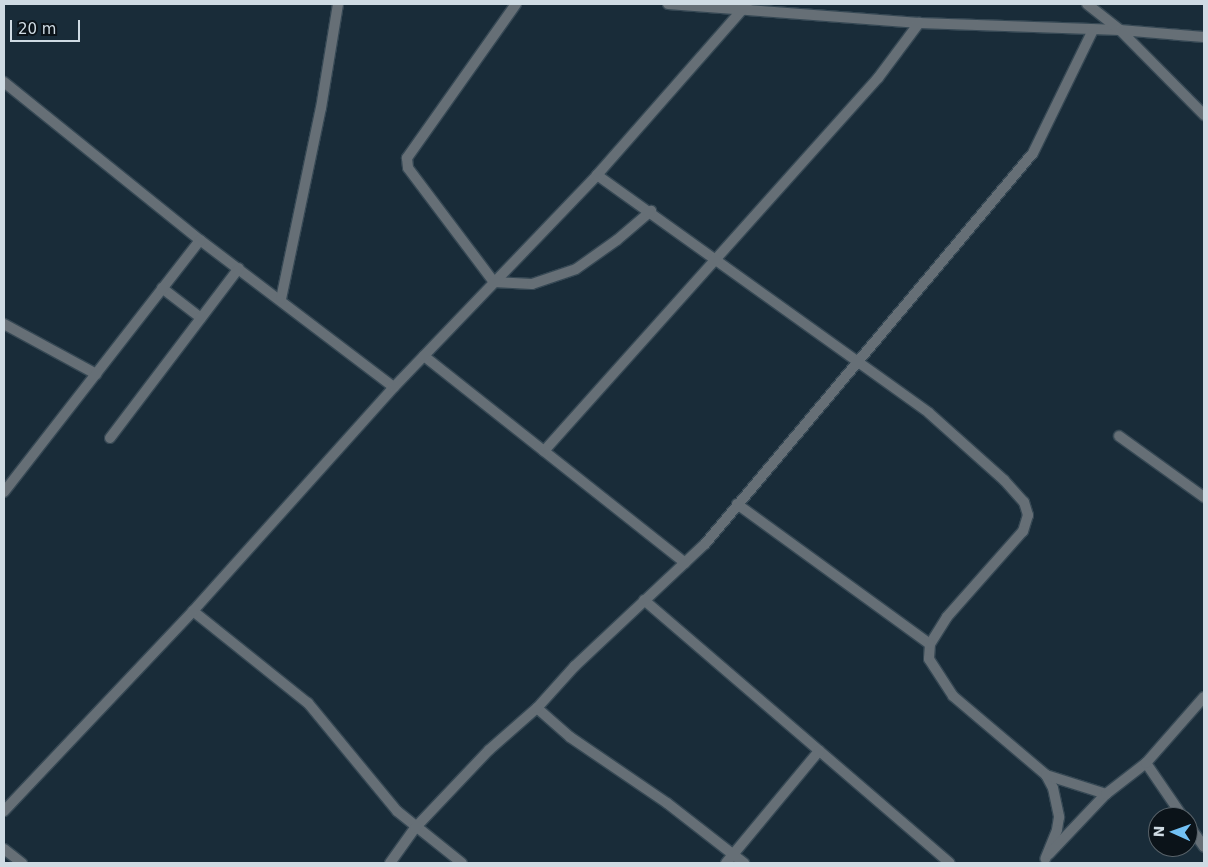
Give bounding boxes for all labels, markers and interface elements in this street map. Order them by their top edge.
scale bar [12,10,82,42]
text: 20 m [18,20,56,38]
north arrow [1148,807,1198,857]
text: N [1151,825,1167,838]

